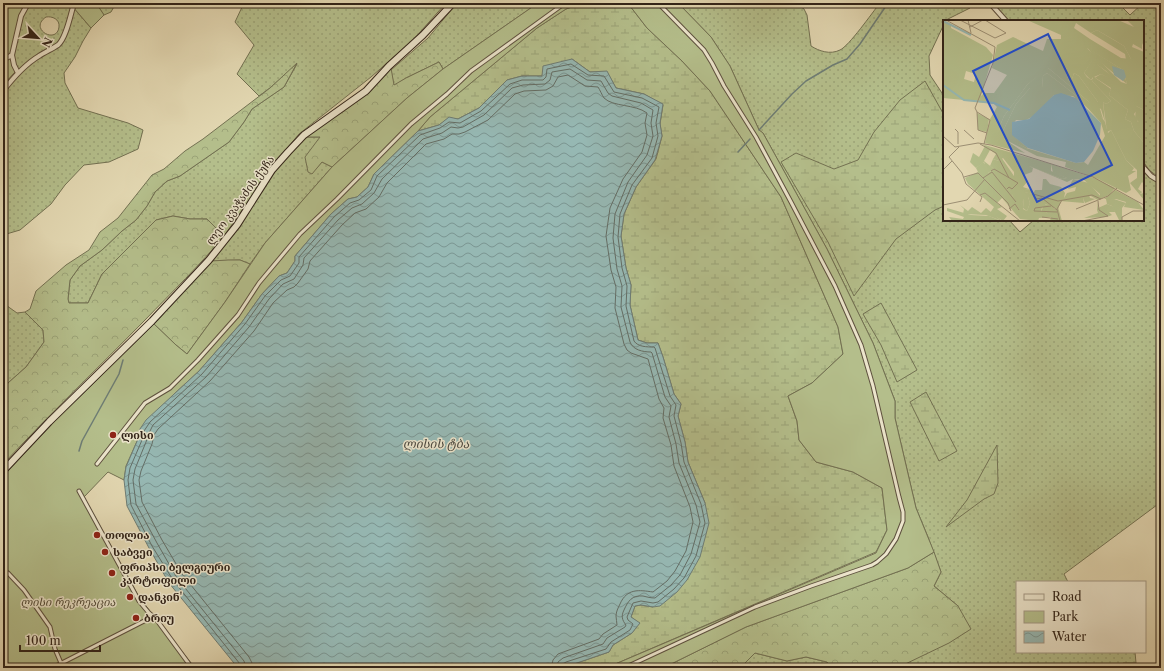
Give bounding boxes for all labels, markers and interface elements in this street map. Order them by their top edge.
north arrow [18,18,58,58]
inset map [943,20,1144,221]
text: N [38,35,55,50]
street label: ლეო კვაჭაძის ქუჩა [203,152,277,247]
place label: ლისი [121,428,154,442]
marker: ლისი [108,430,118,440]
water label: ლისის ტბა [403,436,470,452]
place label: თოლია [105,528,150,542]
marker: თოლია [92,530,102,540]
place label: საბვეი [113,545,153,559]
marker: საბვეი [100,547,110,557]
place label: ფრიპსი ბელგიური კარტოფილი [120,560,231,587]
marker: ფრიპსი ბელგიური კარტოფილი [107,568,117,578]
legend [1016,581,1146,653]
text: Road [1052,589,1082,604]
place label: დანკინ' [138,590,182,604]
marker: დანკინ' [125,592,135,602]
park label: ლისი რეკრეაცია [21,595,116,609]
text: Park [1052,609,1079,624]
place label: ბრიუ [144,611,174,625]
marker: ბრიუ [131,613,141,623]
scale bar [20,627,100,653]
text: Water [1051,629,1086,644]
text: 100 m [26,633,61,648]

